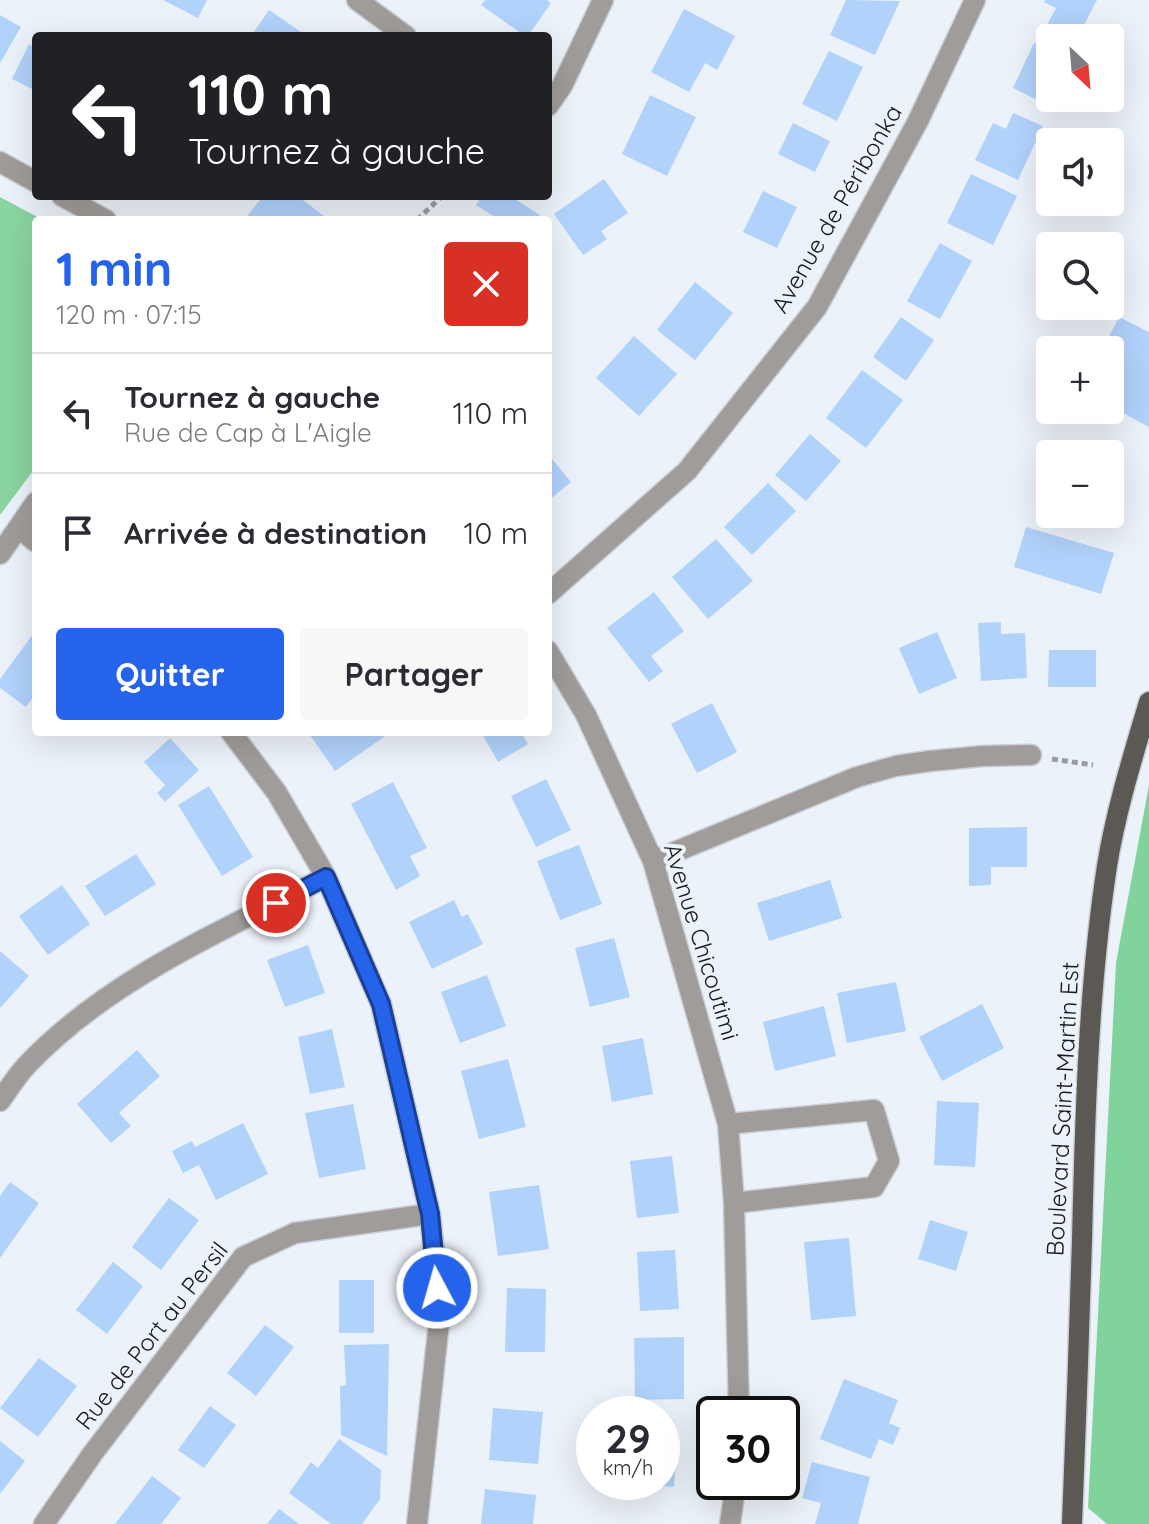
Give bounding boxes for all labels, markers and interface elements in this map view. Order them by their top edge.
north arrow [1036,24,1124,112]
map controls [1036,24,1124,528]
text: 110 m [188,59,333,129]
icon: left [56,64,160,168]
street label: Avenue de Péribonka [764,99,908,318]
text: Tournez à gauche [188,128,485,173]
button: sound [1036,128,1124,216]
button: search [1036,232,1124,320]
text: 1 min [56,238,172,298]
button: close [444,242,528,326]
text: 120 m · 07:15 [56,298,202,331]
button: + [1036,336,1124,424]
text: Tournez à gauche [124,378,380,416]
icon: left [56,391,100,435]
text: 110 m [452,394,528,432]
text: Rue de Cap à L'Aigle [124,416,372,449]
button: − [1036,440,1124,528]
icon: arrive [56,511,100,555]
text: Arrivée à destination [124,514,427,552]
text: 10 m [464,514,528,552]
button: Quitter [56,628,284,720]
button: Partager [300,628,528,720]
street label: Avenue Chicoutimi [658,840,746,1044]
pin [242,869,310,937]
icon: arrive [254,881,298,925]
street label: Boulevard Saint-Martin Est [1039,961,1085,1257]
street label: Rue de Port au Persil [69,1236,234,1435]
position arrow [395,1246,479,1330]
speed limit sign: 30 [696,1396,800,1500]
text: 29 [605,1413,651,1463]
text: km/h [603,1455,653,1480]

